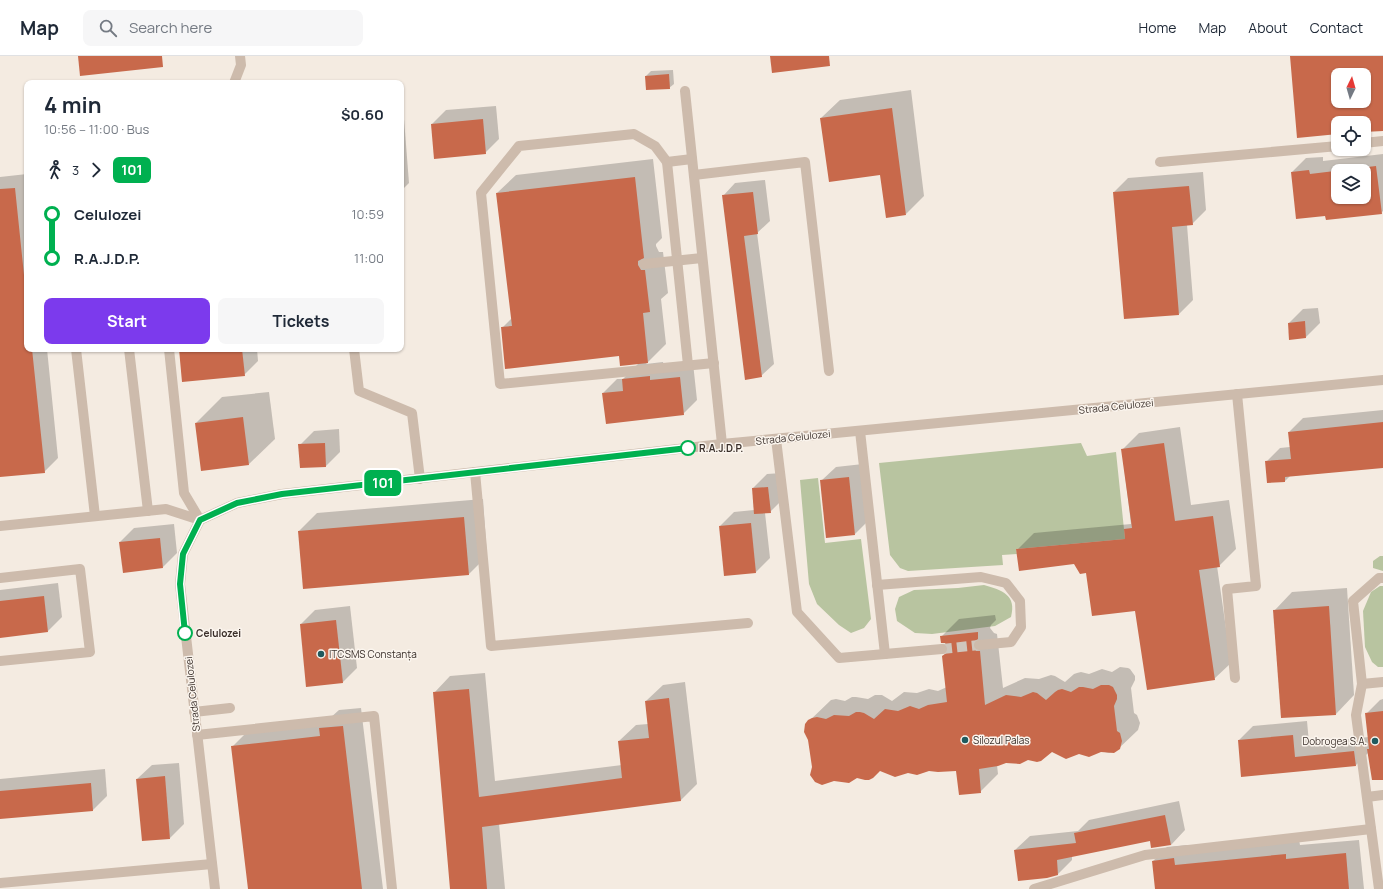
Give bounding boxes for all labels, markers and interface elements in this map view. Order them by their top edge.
search box [83,10,363,46]
text: Map [20,15,59,41]
icon: search [97,17,119,39]
text: Search here [129,17,212,38]
text: Home [1139,18,1176,37]
text: Map [1198,18,1226,37]
text: About [1248,18,1288,37]
text: Contact [1310,18,1363,37]
north arrow [1331,68,1371,108]
map controls [1331,68,1371,204]
text: 4 min [44,90,102,120]
text: $0.60 [341,104,384,125]
button: locate [1331,116,1371,156]
text: 10:56 – 11:00 · Bus [44,120,149,138]
icon: walk [44,159,66,181]
icon: forward [85,159,107,181]
text: 101 [121,160,143,179]
text: 3 [72,161,79,179]
button: layers [1331,164,1371,204]
text: Celulozei [74,204,142,225]
text: 10:59 [352,205,384,223]
text: R.A.J.D.P. [74,248,140,269]
text: 11:00 [354,249,384,267]
button: Start [44,298,210,344]
button: Tickets [218,298,384,344]
street label: Strada Celulozei [1078,395,1154,417]
street label: Strada Celulozei [755,426,831,448]
marker: R.A.J.D.P. [680,440,696,456]
place label: R.A.J.D.P. [699,441,743,455]
line badge: 101 [360,470,406,496]
text: 101 [372,473,394,492]
marker: Celulozei [177,625,193,641]
place label: Celulozei [196,626,241,640]
place label: ITCSMS Constanța [329,647,417,661]
marker: ITCSMS Constanța [316,649,326,659]
street label: Strada Celulozei [181,656,203,732]
place label: Silozul Palas [973,733,1030,747]
place label: Dobrogea S.A. [1302,734,1367,748]
marker: Silozul Palas [960,735,970,745]
marker: Dobrogea S.A. [1370,736,1380,746]

